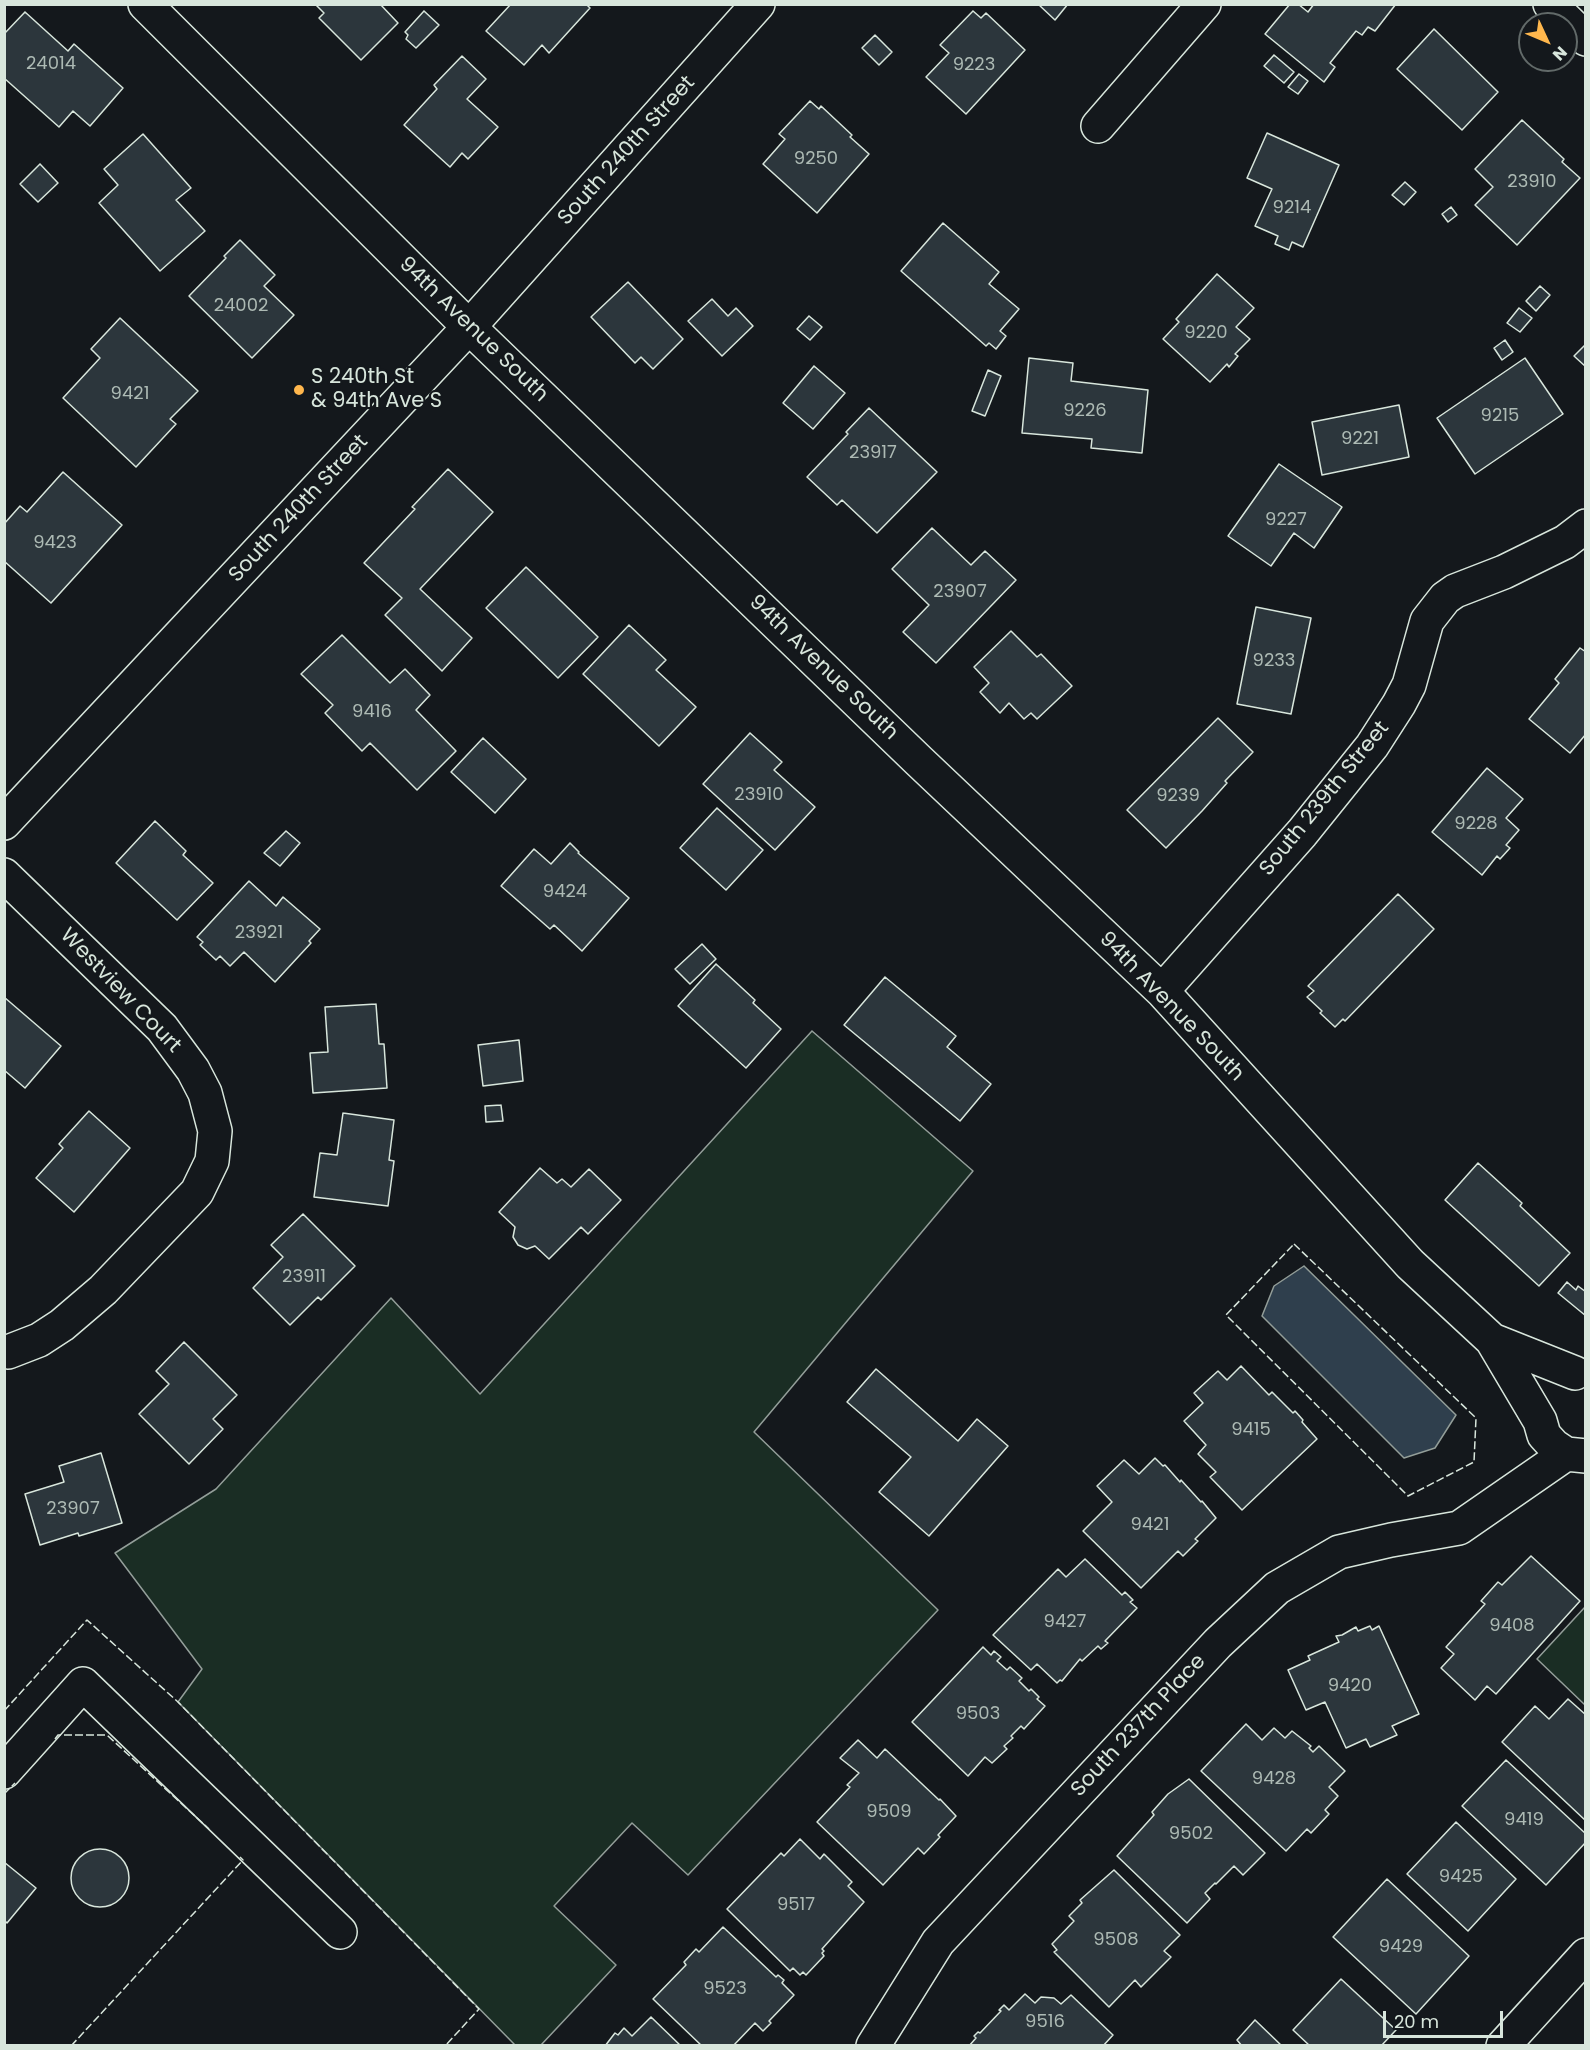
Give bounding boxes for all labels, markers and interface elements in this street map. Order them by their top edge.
north arrow [1518,12,1578,72]
text: N [1547,41,1572,66]
house number: 24014 [26,53,76,75]
house number: 9223 [953,54,995,76]
street label: South 240th Street [553,71,701,231]
house number: 9250 [794,148,838,170]
house number: 23910 [1507,171,1557,193]
house number: 9214 [1273,197,1311,219]
street label: 94th Avenue South [393,252,553,408]
house number: 24002 [214,295,268,317]
house number: 9220 [1184,322,1228,344]
place label: S 240th St & 94th Ave S [311,365,442,415]
house number: 9421 [111,383,149,405]
marker: S 240th St & 94th Ave S [292,383,306,397]
house number: 9226 [1063,400,1107,422]
house number: 9215 [1481,405,1519,427]
house number: 9221 [1341,428,1379,450]
street label: South 240th Street [224,430,374,588]
house number: 23917 [849,442,897,464]
house number: 9227 [1265,509,1307,531]
house number: 9423 [33,532,77,554]
house number: 23907 [933,581,987,603]
street label: 94th Avenue South [743,590,903,746]
house number: 9233 [1253,650,1295,672]
house number: 9416 [352,701,392,723]
street label: South 239th Street [1255,717,1395,881]
house number: 23910 [734,784,784,806]
house number: 9239 [1156,785,1200,807]
house number: 9228 [1454,813,1498,835]
house number: 9424 [543,881,587,903]
house number: 23921 [235,922,283,944]
street label: Westview Court [54,923,186,1059]
street label: 94th Avenue South [1093,927,1249,1087]
house number: 23911 [282,1266,326,1288]
house number: 9415 [1231,1419,1271,1441]
house number: 23907 [46,1498,100,1520]
house number: 9421 [1131,1514,1169,1536]
house number: 9427 [1044,1611,1086,1633]
house number: 9408 [1489,1615,1535,1637]
street label: South 237th Place [1066,1649,1212,1803]
house number: 9420 [1328,1675,1372,1697]
house number: 9503 [956,1703,1000,1725]
house number: 9428 [1252,1768,1296,1790]
house number: 9509 [866,1801,912,1823]
house number: 9419 [1504,1809,1544,1831]
house number: 9502 [1169,1823,1213,1845]
house number: 9425 [1439,1866,1483,1888]
house number: 9517 [777,1894,815,1916]
house number: 9508 [1093,1929,1139,1951]
house number: 9429 [1379,1936,1423,1958]
house number: 9523 [703,1978,747,2000]
scale bar [1386,1999,1506,2037]
text: 20 m [1394,2009,1439,2034]
house number: 9516 [1025,2011,1065,2033]

